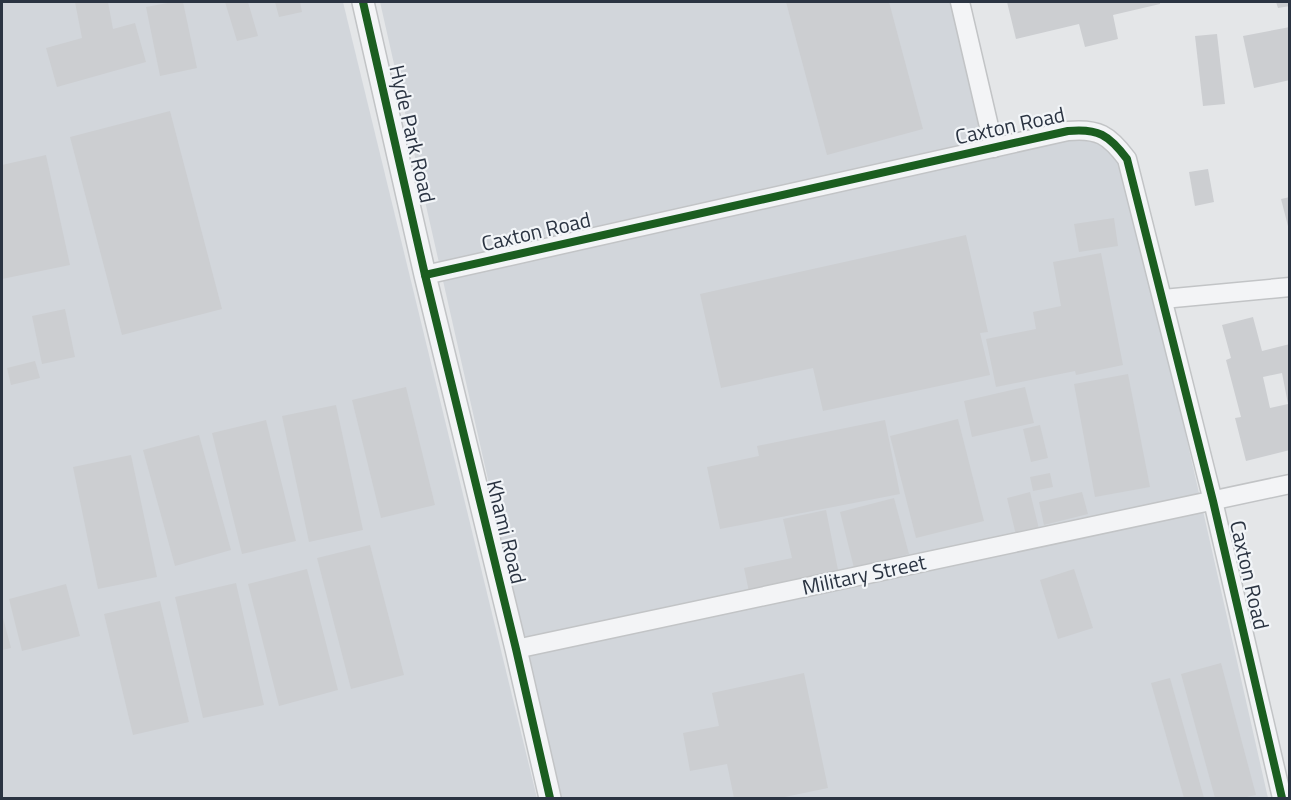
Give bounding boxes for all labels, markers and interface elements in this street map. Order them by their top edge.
street label: Hyde Park Road [382,62,444,206]
street label: Caxton Road [952,98,1068,152]
street label: Caxton Road [478,203,594,259]
street label: Khami Road [479,476,535,587]
street label: Caxton Road [1222,517,1278,633]
street label: Military Street [799,545,929,603]

